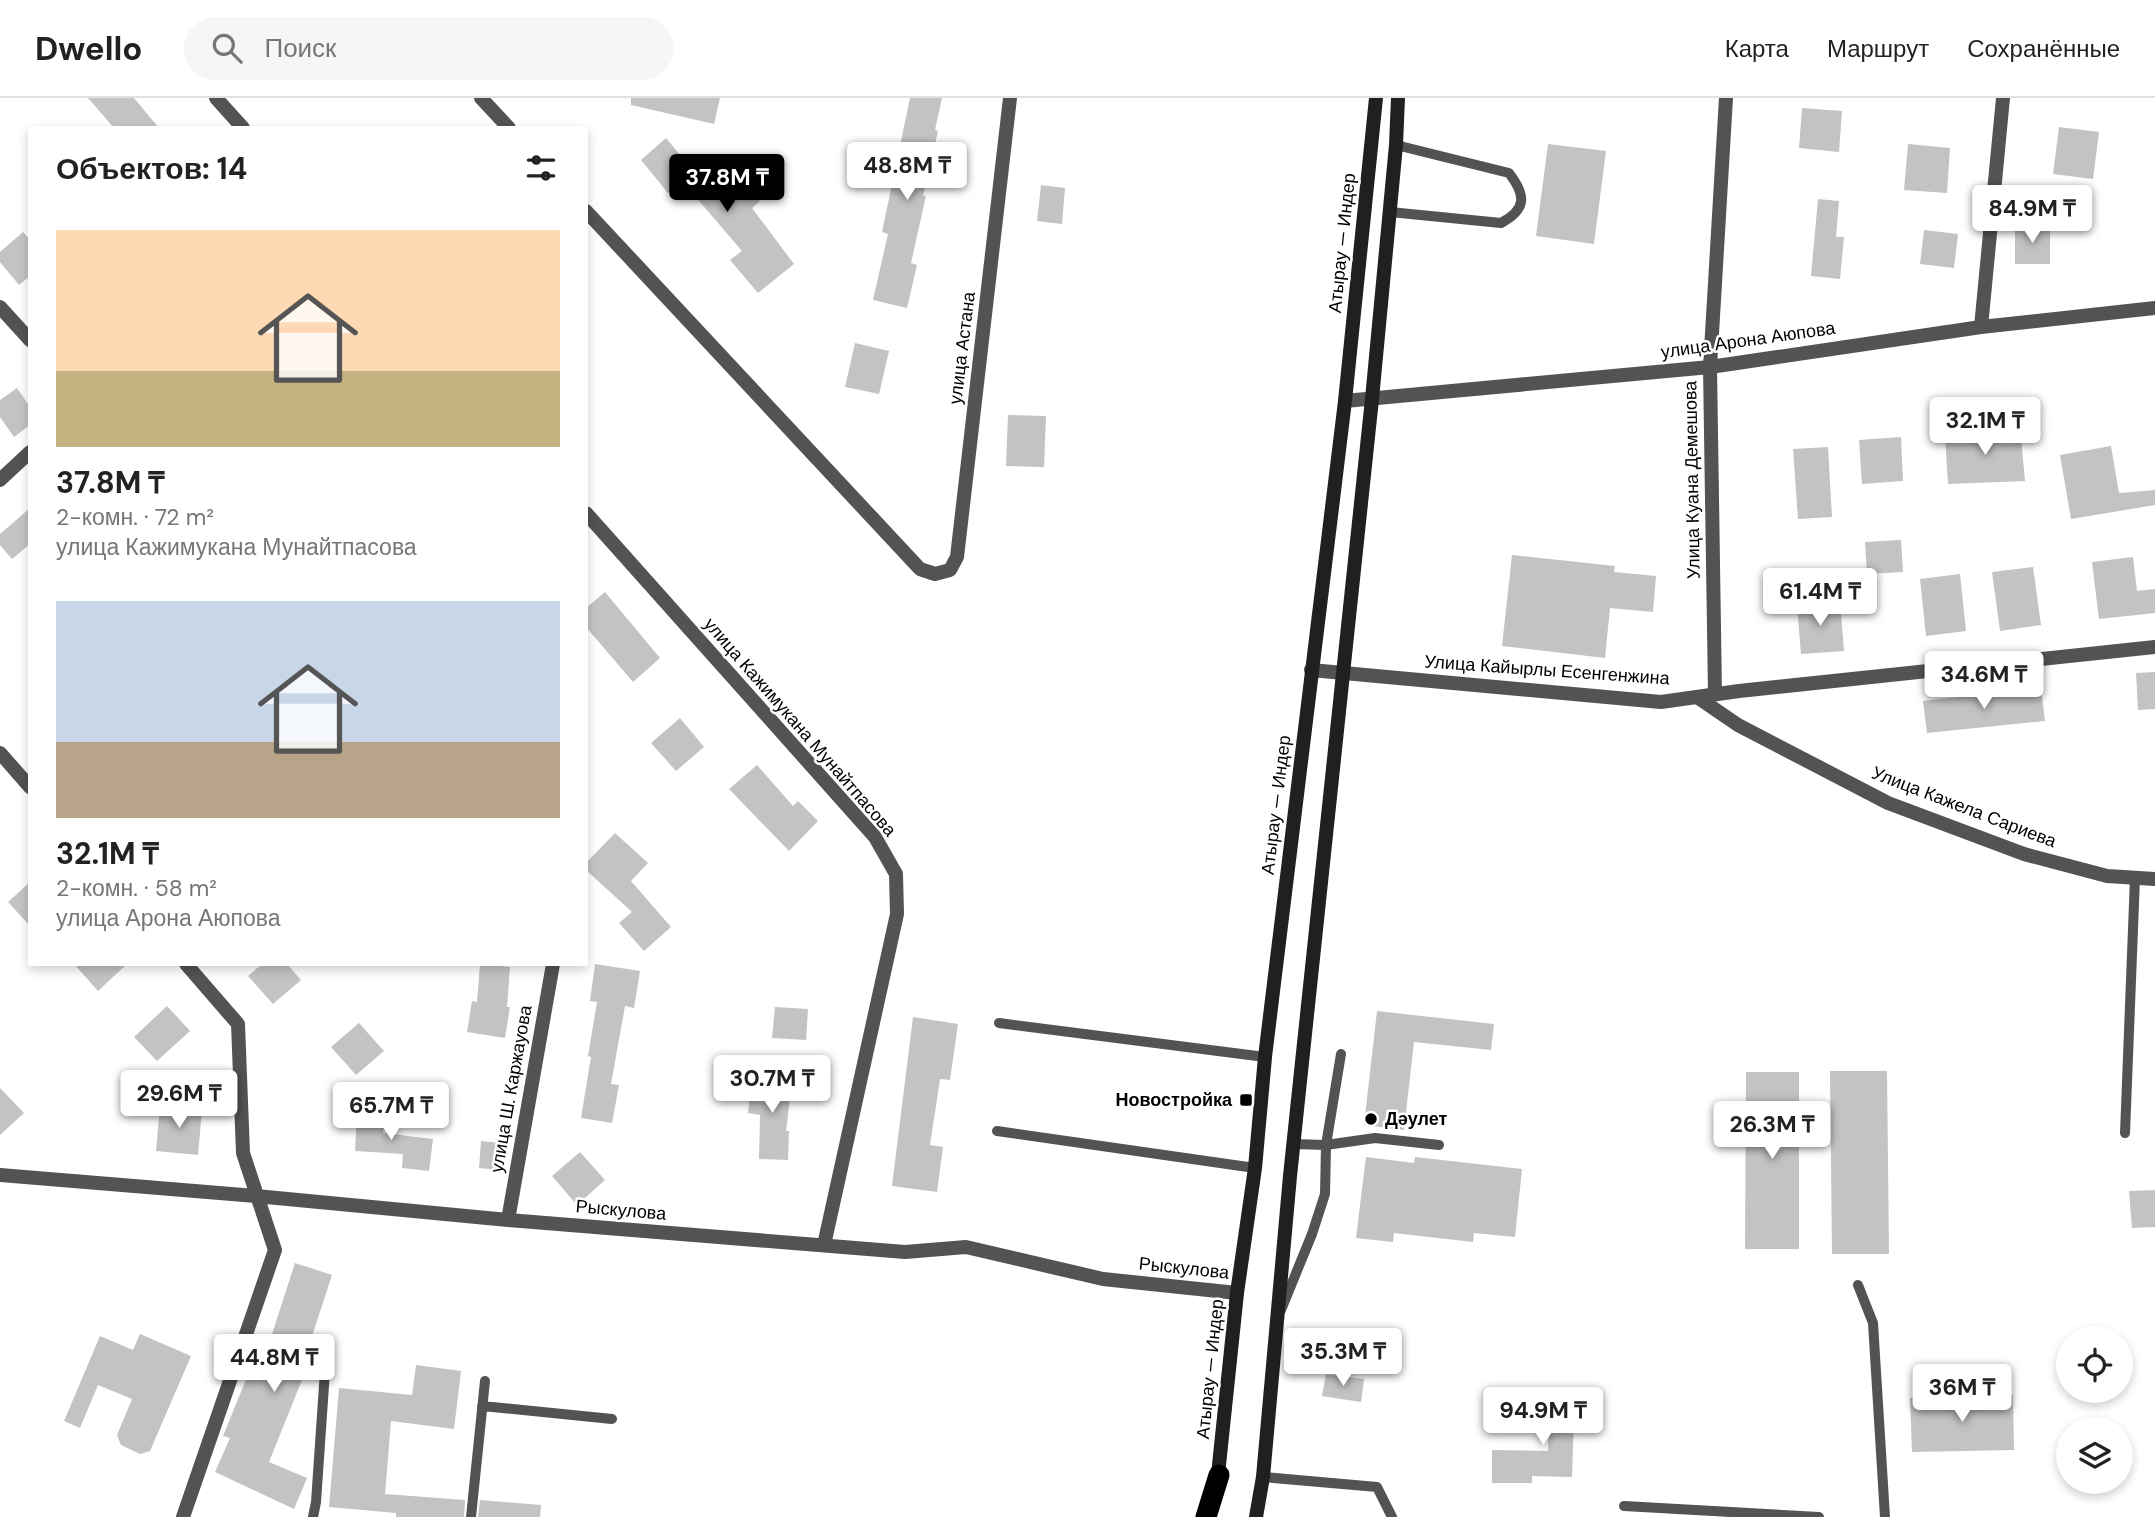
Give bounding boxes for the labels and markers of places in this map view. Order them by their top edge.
pin: 48.8M ₸ [842,142,972,202]
pin: 37.8M ₸ [662,155,792,214]
pin: 84.9M ₸ [1967,186,2097,245]
pin: 32.1M ₸ [1920,398,2050,457]
pin: 61.4M ₸ [1755,568,1885,628]
pin: 34.6M ₸ [1919,652,2049,711]
pin: 30.7M ₸ [707,1056,837,1115]
pin: 29.6M ₸ [114,1070,244,1130]
pin: 65.7M ₸ [326,1082,456,1142]
place label: Новостройка [1116,1088,1233,1112]
marker: Новостройка [1238,1092,1254,1108]
pin: 26.3M ₸ [1707,1102,1837,1161]
place label: Дәулет [1385,1107,1448,1131]
marker: Дәулет [1363,1111,1379,1127]
pin: 35.3M ₸ [1278,1328,1408,1388]
pin: 44.8M ₸ [209,1334,339,1394]
pin: 36M ₸ [1913,1364,2011,1424]
pin: 94.9M ₸ [1478,1388,1608,1447]

